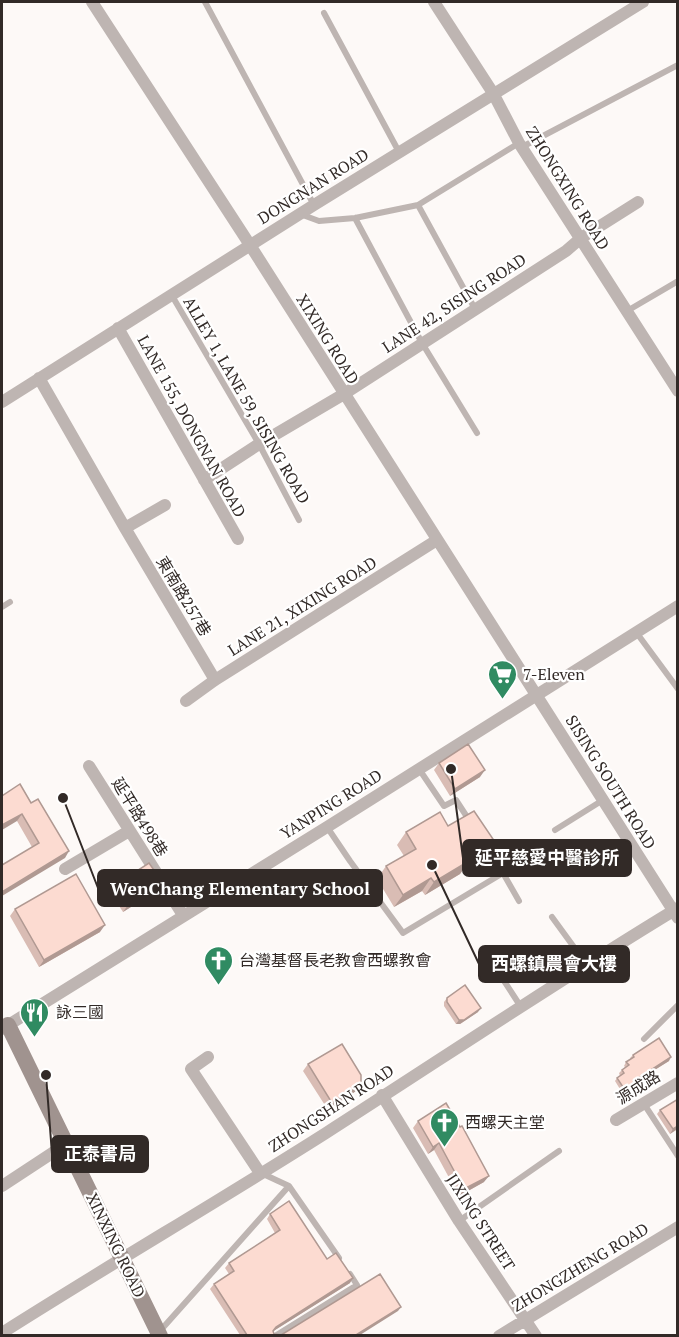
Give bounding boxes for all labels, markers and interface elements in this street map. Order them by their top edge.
street label: ZHONGXING ROAD [521,122,615,254]
street label: DONGNAN ROAD [253,143,373,229]
street label: LANE 42, SISING ROAD [378,248,530,358]
street label: XIXING ROAD [292,290,364,388]
street label: ALLEY 1, LANE 59, SISING ROAD [179,292,315,508]
street label: LANE 155, DONGNAN ROAD [133,331,251,521]
street label: LANE 21, XIXING ROAD [223,551,381,661]
street label: 東南路257巷 [151,552,217,640]
supermarket icon: 7-Eleven [486,658,518,700]
place label: 7-Eleven [523,663,585,685]
street label: SISING SOUTH ROAD [561,711,661,853]
street label: YANPING ROAD [276,764,386,844]
street label: 延平路498巷 [107,773,173,861]
callout: 延平慈愛中醫診所 [463,840,631,876]
text: 延平慈愛中醫診所 [475,845,619,869]
callout: WenChang Elementary School [98,870,382,906]
text: WenChang Elementary School [110,876,370,900]
church icon: 台灣基督長老教會西螺教會 [202,944,234,986]
callout: 西螺鎮農會大樓 [479,946,629,982]
place label: 台灣基督長老教會西螺教會 [239,949,431,971]
text: 西螺鎮農會大樓 [491,951,617,975]
restaurant icon: 詠三國 [19,996,51,1038]
place label: 詠三國 [56,1001,104,1023]
street label: ZHONGSHAN ROAD [264,1059,398,1157]
street label: 源成路 [612,1065,664,1109]
church icon: 西螺天主堂 [428,1106,460,1148]
place label: 西螺天主堂 [465,1111,545,1133]
callout: 正泰書局 [52,1136,148,1172]
text: 正泰書局 [64,1141,136,1165]
street label: JIXING STREET [441,1169,521,1275]
street label: XINXING ROAD [81,1189,151,1301]
street label: ZHONGZHENG ROAD [507,1217,653,1317]

